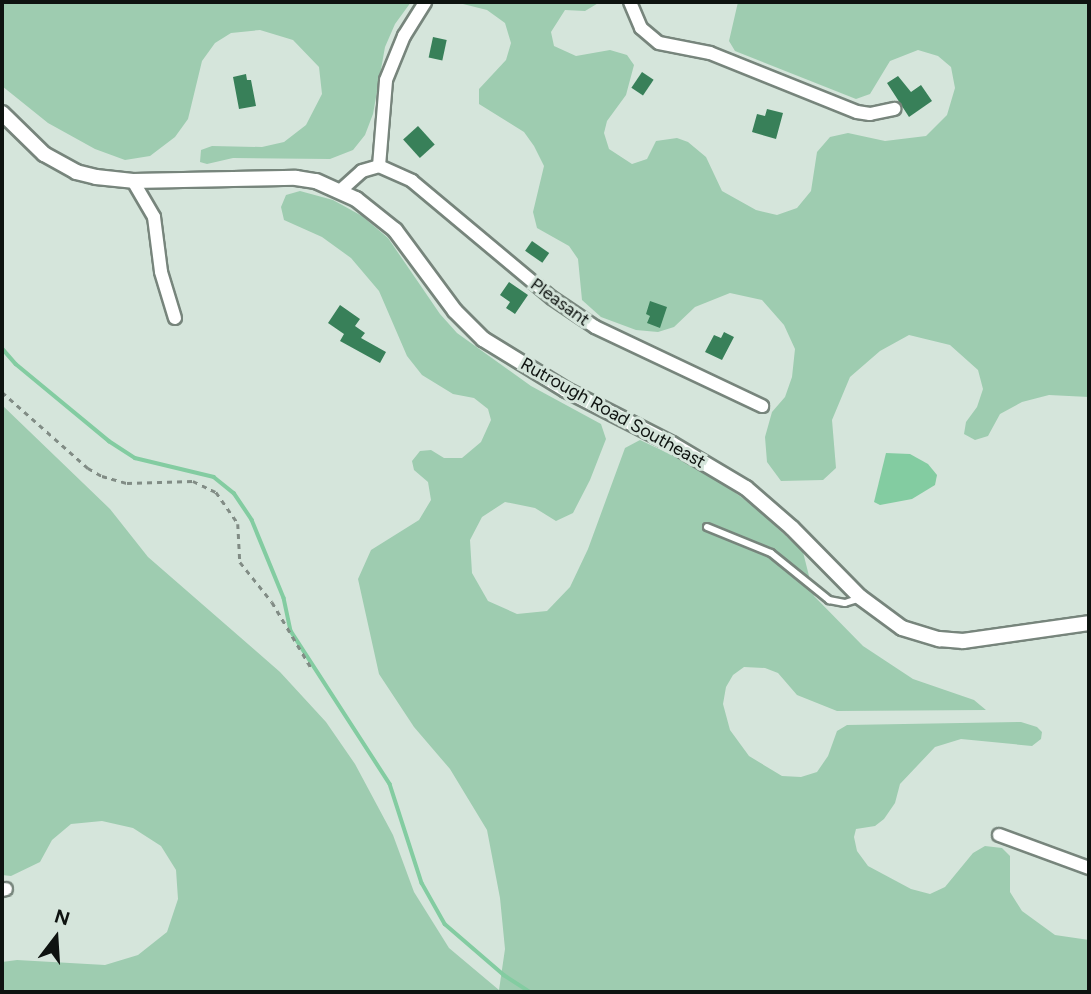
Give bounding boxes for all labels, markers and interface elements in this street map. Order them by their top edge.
street label: Pleasant [526,273,594,331]
street label: Rutrough Road Southeast [517,353,709,473]
north arrow [21,903,91,973]
text: N [52,904,73,931]

